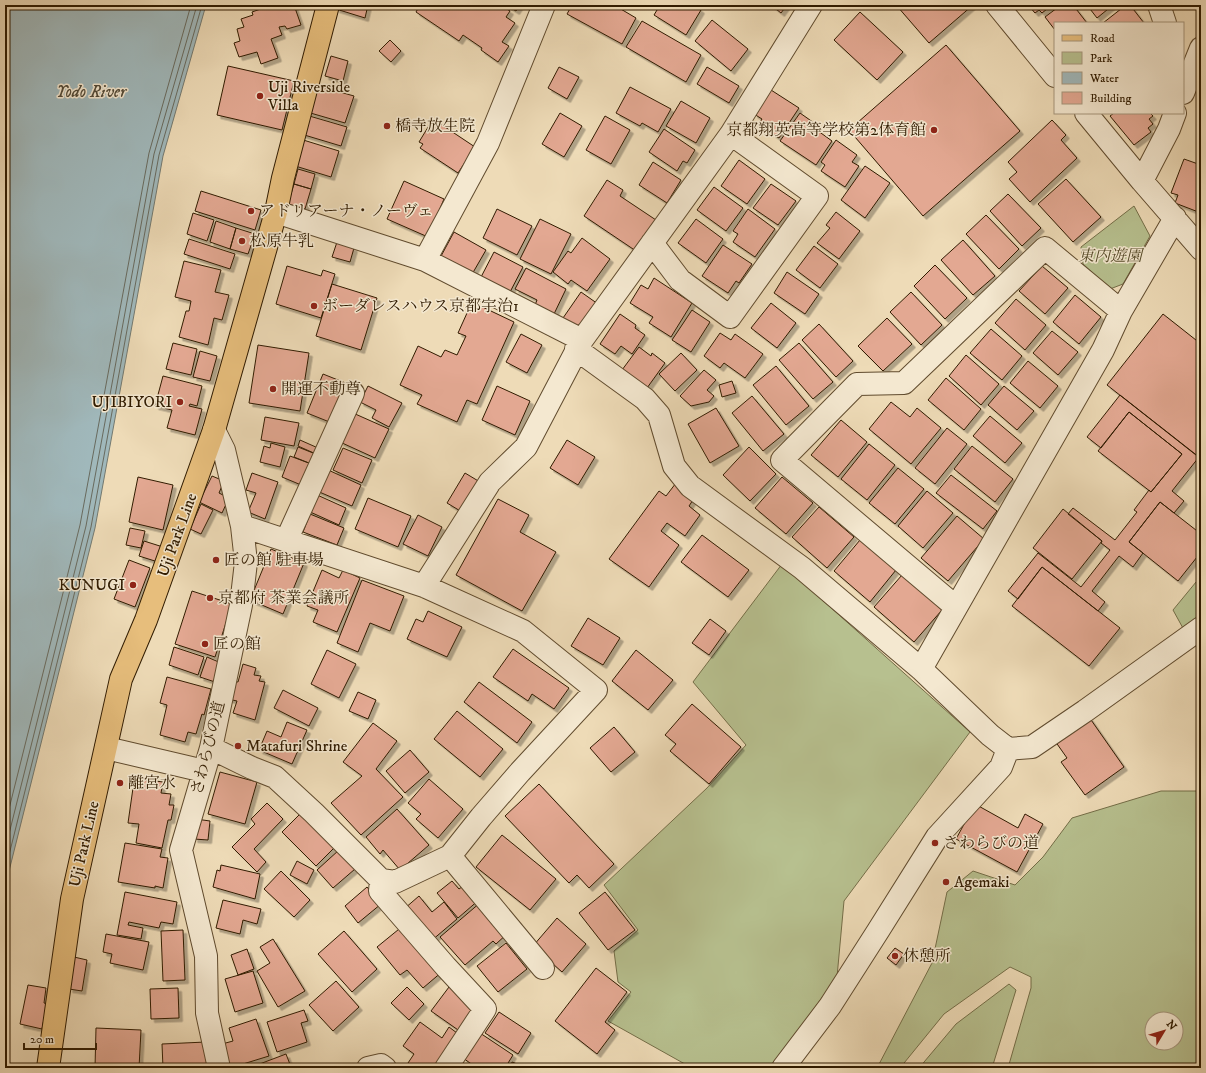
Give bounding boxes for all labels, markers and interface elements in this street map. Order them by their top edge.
legend [1054,22,1184,114]
text: Road [1090,31,1115,46]
text: Park [1090,51,1112,66]
text: Water [1089,71,1119,86]
place label: Uji Riverside Villa [267,77,350,115]
water label: Yodo River [56,81,128,103]
marker: Uji Riverside Villa [255,91,265,101]
text: Building [1090,91,1131,106]
place label: 橋寺放生院 [395,116,475,136]
place label: 京都翔英高等学校第2体育館 [726,120,926,140]
marker: 橋寺放生院 [382,121,392,131]
marker: 京都翔英高等学校第2体育館 [929,125,939,135]
place label: アドリアーナ・ノーヴェ [259,201,433,221]
marker: アドリアーナ・ノーヴェ [246,206,256,216]
place label: 松原牛乳 [250,231,314,251]
marker: 松原牛乳 [237,236,247,246]
park label: 東内遊園 [1078,246,1145,266]
place label: ボーダレスハウス京都宇治1 [322,296,519,316]
marker: ボーダレスハウス京都宇治1 [309,301,319,311]
place label: 開運不動尊 [281,379,361,399]
marker: 開運不動尊 [268,384,278,394]
place label: UJIBIYORI [92,392,172,412]
marker: UJIBIYORI [175,397,185,407]
street label: Uji Park Line [153,490,201,580]
place label: 匠の館 駐車場 [224,550,323,570]
marker: 匠の館 駐車場 [211,555,221,565]
place label: KUNUGI [58,575,125,595]
marker: KUNUGI [128,580,138,590]
place label: 京都府 茶業会議所 [218,588,349,608]
marker: 京都府 茶業会議所 [205,593,215,603]
place label: 匠の館 [213,634,261,654]
marker: 匠の館 [200,639,210,649]
street label: さわらびの道 [187,699,229,797]
place label: Matafuri Shrine [246,736,348,756]
marker: Matafuri Shrine [233,741,243,751]
place label: 離宮水 [128,773,176,793]
marker: 離宮水 [115,778,125,788]
street label: Uji Park Line [64,799,104,889]
place label: さわらびの道 [943,833,1039,853]
marker: さわらびの道 [930,838,940,848]
place label: Agemaki [954,872,1009,892]
marker: Agemaki [941,877,951,887]
place label: 休憩所 [903,946,951,966]
marker: 休憩所 [890,951,900,961]
north arrow [1144,1011,1184,1051]
text: N [1163,1018,1179,1033]
scale bar [24,1025,96,1051]
text: 20 m [30,1032,54,1047]

